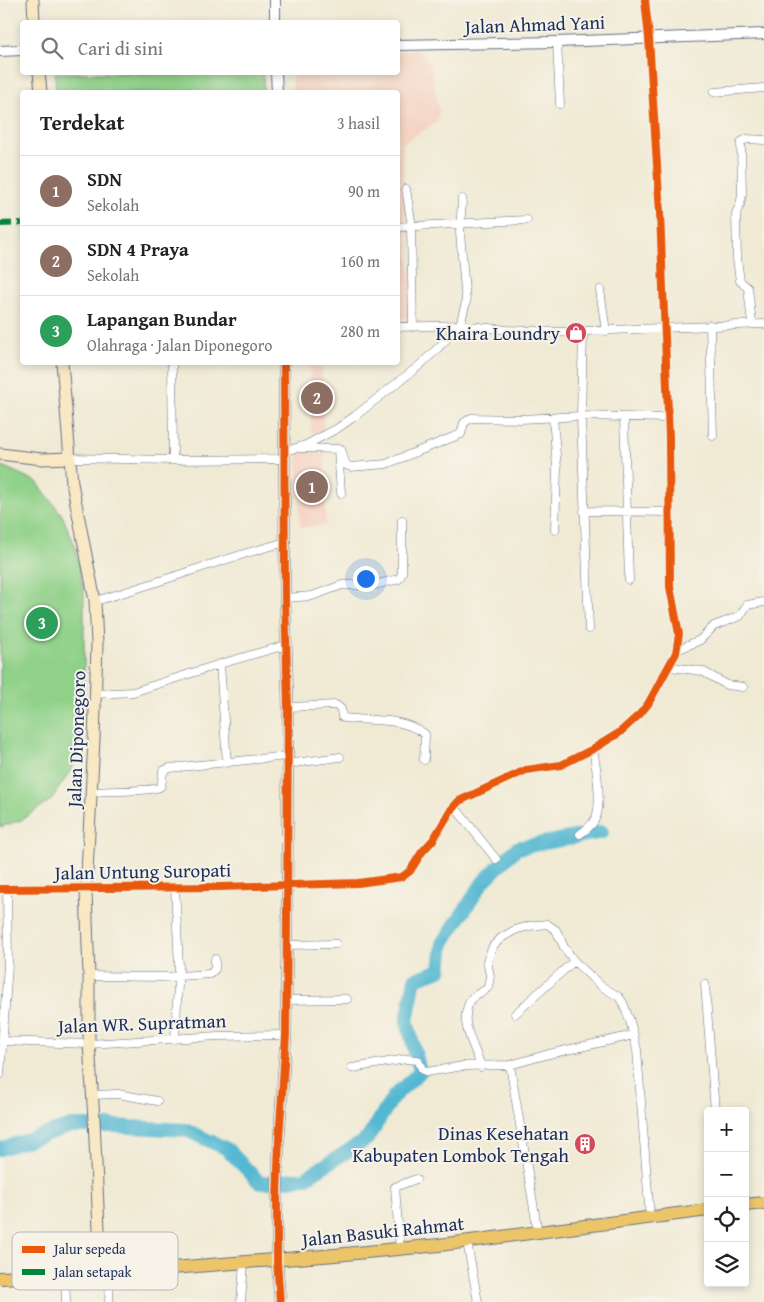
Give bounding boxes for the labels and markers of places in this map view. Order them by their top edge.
place label: Khaira Loundry [436,319,561,347]
shop icon: Khaira Loundry [564,321,588,345]
pin: 2 [301,379,333,417]
pin: 1 [296,468,328,506]
pin: 3 [26,604,58,642]
place label: Dinas Kesehatan Kabupaten Lombok Tengah [353,1119,569,1169]
building icon: Dinas Kesehatan Kabupaten Lombok Tengah [573,1132,597,1156]

